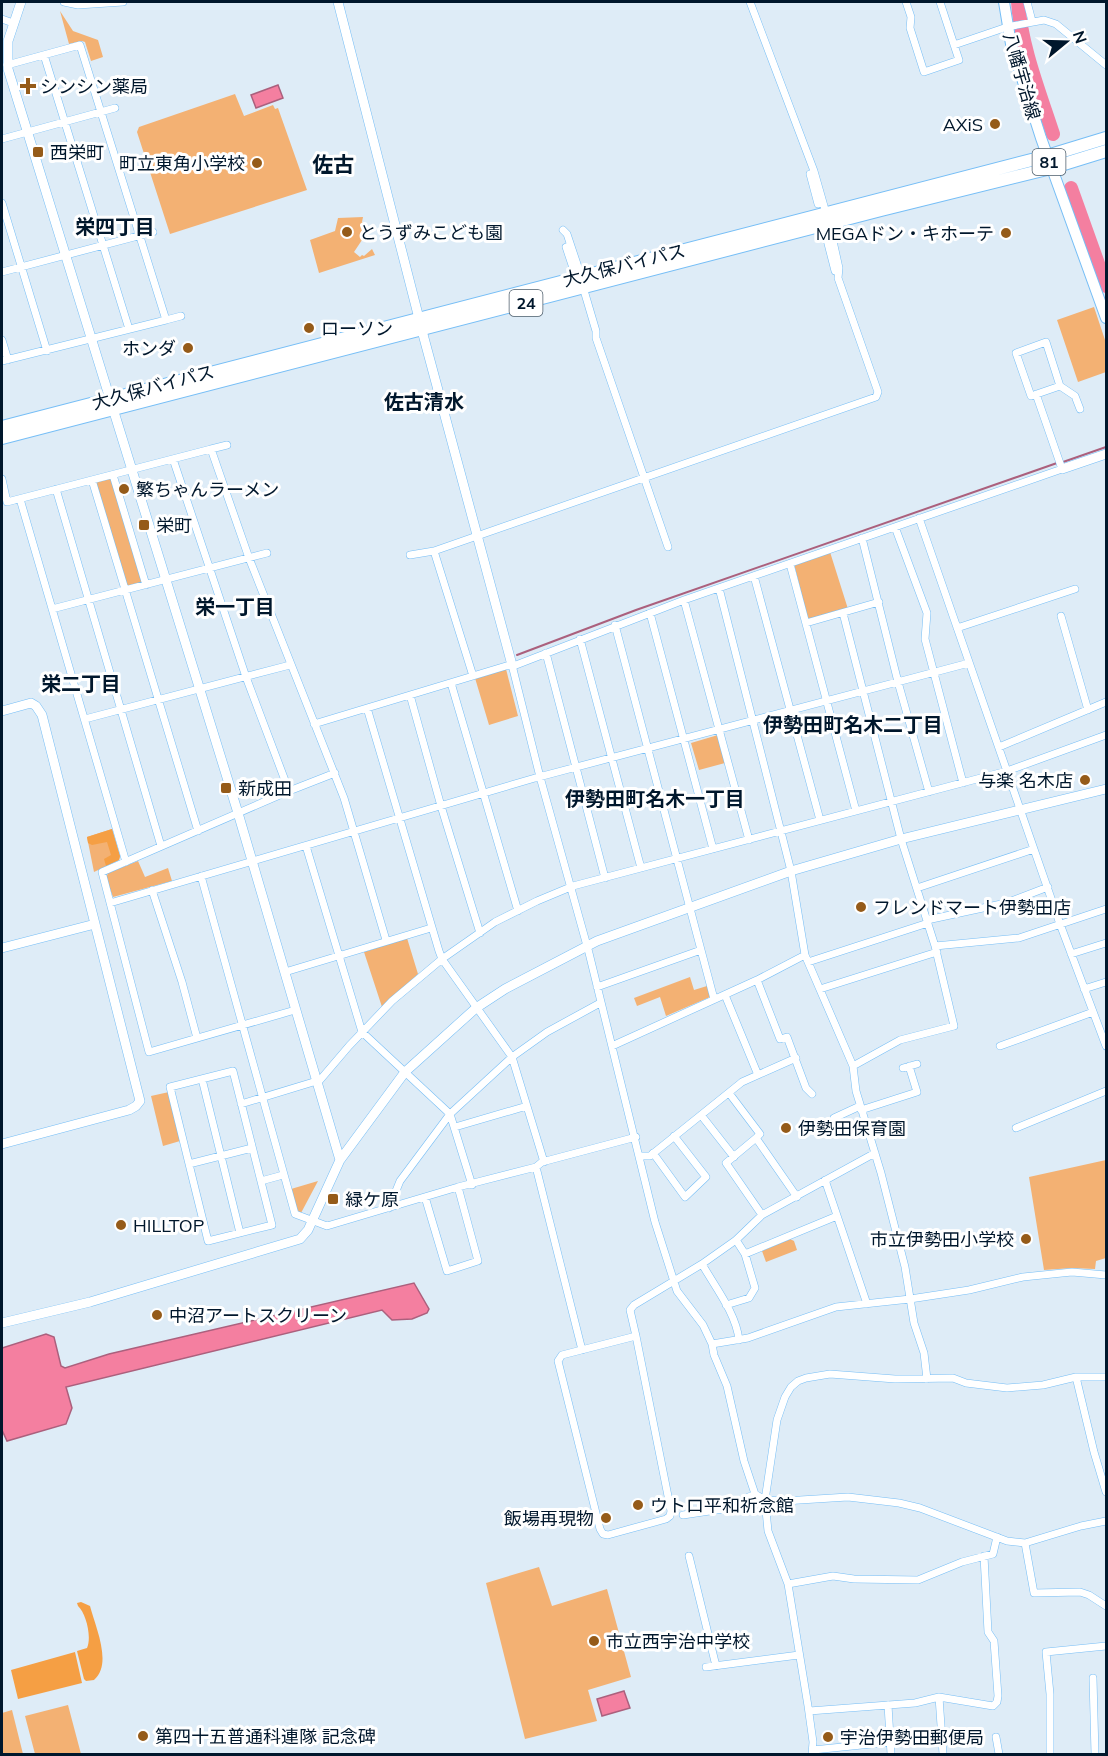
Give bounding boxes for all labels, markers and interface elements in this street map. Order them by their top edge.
north arrow [1036,12,1096,72]
text: N [1069,28,1092,46]
street label: 八幡宇治線 [999,30,1045,122]
place label: シンシン薬局 [40,75,148,98]
marker: シンシン薬局 [21,79,35,93]
place label: AXiS [943,113,983,136]
marker: AXiS [988,117,1002,131]
place label: 西栄町 [50,141,104,164]
marker: 西栄町 [31,145,45,159]
road number: 81 [1032,149,1066,175]
district label: 佐古 [312,151,354,177]
place label: 町立東角小学校 [119,152,245,175]
marker: 町立東角小学校 [250,156,264,170]
district label: 栄四丁目 [75,214,155,239]
place label: とうずみこども園 [359,221,503,244]
place label: MEGAドン・キホーテ [816,222,994,245]
marker: とうずみこども園 [340,225,354,239]
marker: MEGAドン・キホーテ [999,226,1013,240]
street label: 大久保バイパス [560,239,688,291]
road number: 24 [510,290,542,316]
place label: ローソン [321,317,393,340]
marker: ローソン [302,321,316,335]
place label: ホンダ [122,337,176,360]
marker: ホンダ [181,341,195,355]
street label: 大久保バイパス [89,360,217,414]
district label: 佐古清水 [384,389,464,414]
place label: 繁ちゃんラーメン [136,478,279,501]
marker: 繁ちゃんラーメン [117,482,131,496]
place label: 栄町 [156,514,192,537]
marker: 栄町 [137,518,151,532]
district label: 栄一丁目 [195,594,275,619]
district label: 栄二丁目 [41,671,121,696]
district label: 伊勢田町名木二丁目 [763,712,943,737]
place label: 与楽 名木店 [978,769,1073,792]
marker: 与楽 名木店 [1078,773,1092,787]
place label: 新成田 [238,777,292,800]
marker: 新成田 [219,781,233,795]
district label: 伊勢田町名木一丁目 [565,786,745,811]
place label: フレンドマート伊勢田店 [873,896,1071,919]
marker: フレンドマート伊勢田店 [854,900,868,914]
place label: 伊勢田保育園 [798,1117,906,1140]
marker: 伊勢田保育園 [779,1121,793,1135]
place label: 緑ケ原 [345,1188,399,1211]
marker: 緑ケ原 [326,1192,340,1206]
place label: HILLTOP [133,1214,204,1237]
marker: HILLTOP [114,1218,128,1232]
place label: 市立伊勢田小学校 [870,1228,1014,1251]
marker: 市立伊勢田小学校 [1019,1232,1033,1246]
place label: 中沼アートスクリーン [169,1304,347,1327]
marker: 中沼アートスクリーン [150,1308,164,1322]
place label: ウトロ平和祈念館 [650,1494,794,1517]
marker: ウトロ平和祈念館 [631,1498,645,1512]
place label: 飯場再現物 [504,1507,594,1530]
marker: 飯場再現物 [599,1511,613,1525]
place label: 市立西宇治中学校 [606,1630,750,1653]
marker: 市立西宇治中学校 [587,1634,601,1648]
place label: 第四十五普通科連隊 記念碑 [155,1725,376,1748]
place label: 宇治伊勢田郵便局 [840,1726,984,1749]
marker: 第四十五普通科連隊 記念碑 [136,1729,150,1743]
marker: 宇治伊勢田郵便局 [821,1730,835,1744]

